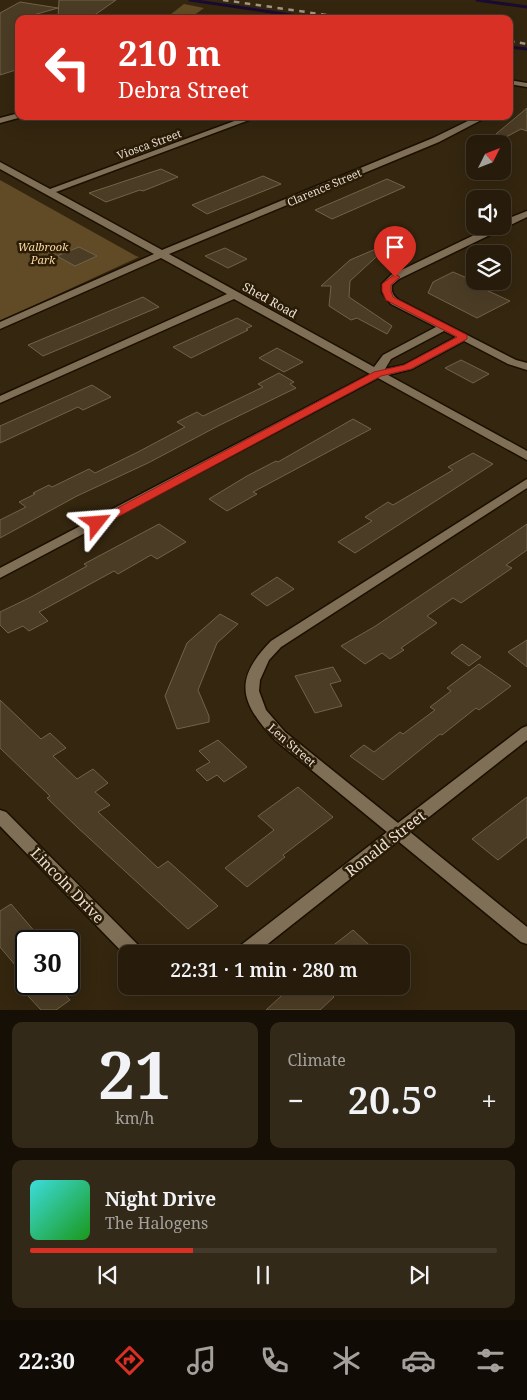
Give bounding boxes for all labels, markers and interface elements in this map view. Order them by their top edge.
text: 210 m [118,29,221,76]
icon: left [35,35,100,100]
text: Debra Street [118,74,249,104]
street label: Viosca Street [115,125,183,163]
north arrow [466,135,511,180]
map controls [466,135,511,290]
street label: Clarence Street [285,165,364,209]
button: sound [466,190,511,235]
pin [374,226,416,277]
icon: arrive [381,233,409,261]
park label: Walbrook Park [18,239,69,267]
button: layers [466,245,511,290]
street label: Shed Road [240,278,301,322]
position arrow [70,496,122,548]
street label: Len Street [264,719,320,771]
street label: Ronald Street [341,806,429,880]
street label: Lincoln Drive [27,843,109,927]
speed limit sign: 30 [15,930,80,995]
text: 22:31 · 1 min · 280 m [170,957,358,983]
text: 21 [98,1030,171,1118]
text: Climate [288,1049,346,1071]
text: 20.5° [348,1073,437,1125]
text: − [288,1081,304,1119]
text: + [481,1081,497,1119]
text: km/h [115,1107,154,1129]
text: Night Drive [105,1186,216,1212]
text: The Halogens [105,1212,208,1234]
icon: previous [94,1261,122,1289]
icon: pause [249,1261,277,1289]
icon: next [405,1261,433,1289]
icon: directions [112,1343,147,1378]
icon: music [184,1343,219,1378]
icon: phone [257,1343,292,1378]
icon: climate [329,1343,364,1378]
icon: car [401,1343,436,1378]
icon: filters [473,1343,508,1378]
text: 22:30 [19,1345,75,1375]

